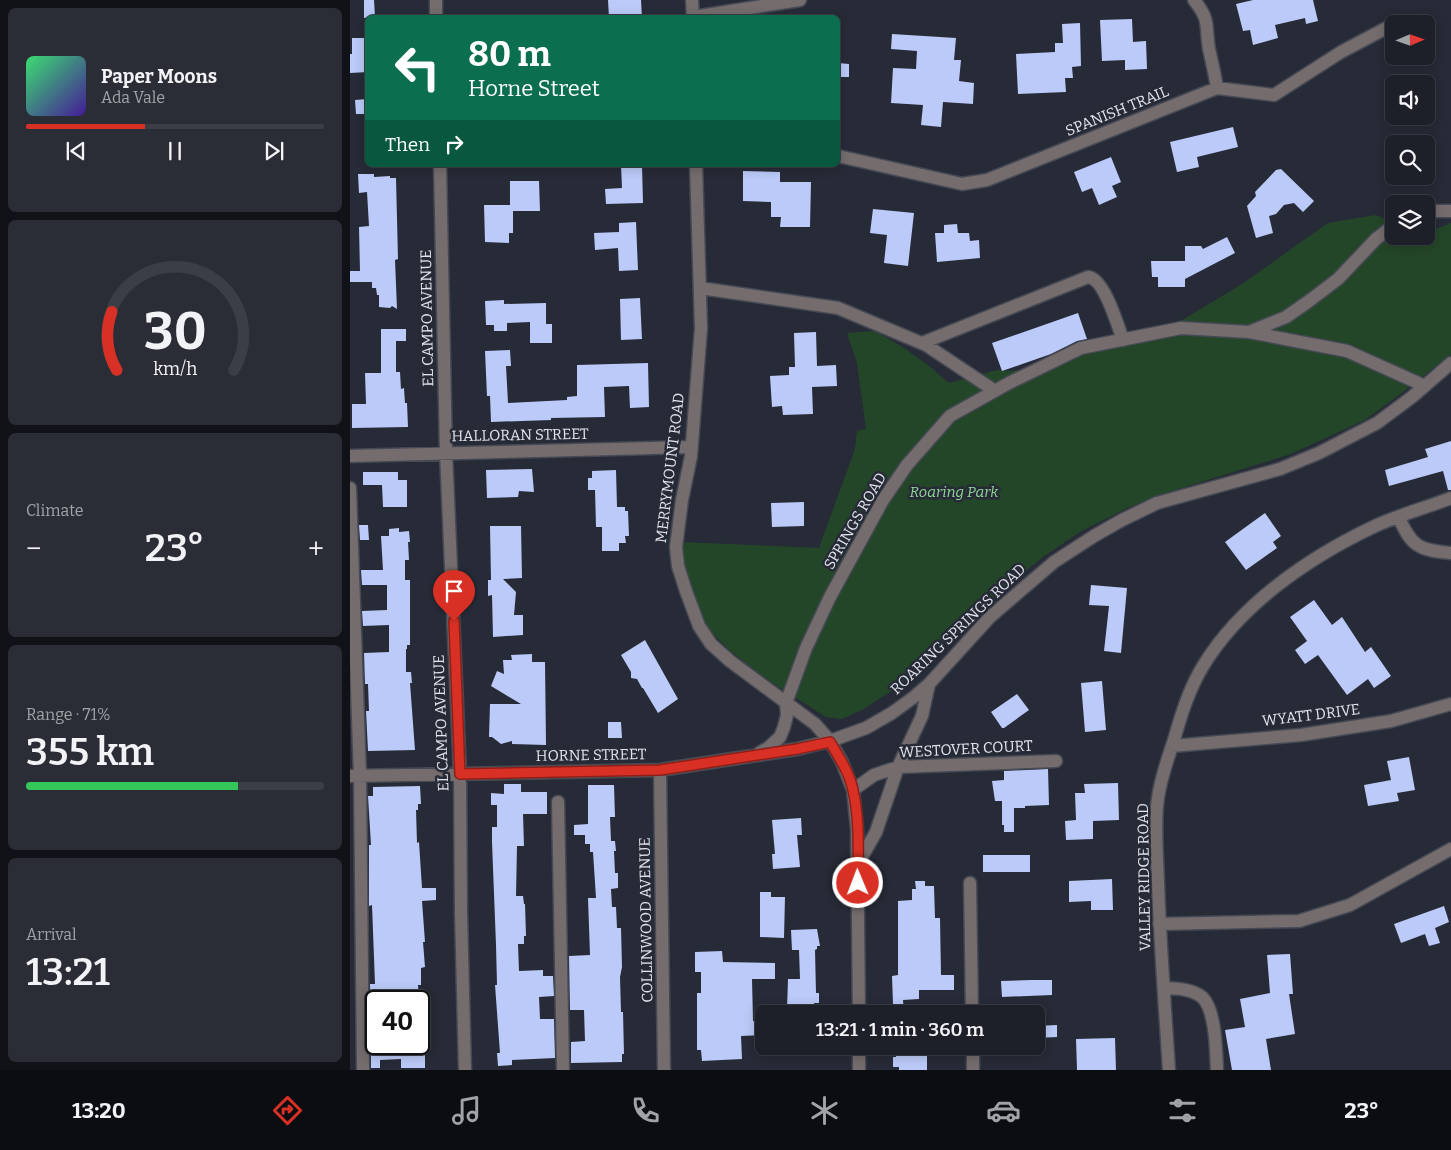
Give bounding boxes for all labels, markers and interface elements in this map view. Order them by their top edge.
north arrow [1385,15,1435,65]
map controls [1385,15,1435,245]
text: 80 m [468,33,551,75]
icon: left [385,35,450,100]
text: Paper Moons [101,65,217,88]
text: Horne Street [468,75,600,102]
button: sound [1385,75,1435,125]
street label: SPANISH TRAIL [1063,82,1171,140]
text: Ada Vale [101,88,165,107]
icon: right [440,130,468,158]
text: Then [385,133,430,156]
button: search [1385,135,1435,185]
icon: previous [62,137,90,165]
icon: pause [161,137,189,165]
icon: next [260,137,288,165]
button: layers [1385,195,1435,245]
street label: EL CAMPO AVENUE [417,249,437,387]
text: 30 [144,300,206,363]
text: km/h [153,358,197,380]
street label: MERRYMOUNT ROAD [652,392,688,544]
street label: HALLORAN STREET [451,425,589,445]
street label: SPRINGS ROAD [820,469,890,573]
park label: Roaring Park [910,483,999,501]
text: Climate [26,501,84,520]
text: 23° [145,525,205,571]
text: − [26,532,41,565]
text: + [308,532,324,565]
street label: ROARING SPRINGS ROAD [887,560,1029,698]
pin [433,570,475,621]
icon: arrive [440,577,468,605]
street label: EL CAMPO AVENUE [430,654,452,792]
street label: WYATT DRIVE [1261,700,1361,730]
text: Range · 71% [26,705,111,724]
text: 355 km [26,729,154,775]
street label: WESTOVER COURT [899,737,1033,761]
street label: HORNE STREET [535,745,647,765]
street label: VALLEY RIDGE ROAD [1134,803,1154,951]
street label: COLLINWOOD AVENUE [636,837,656,1003]
position arrow [831,856,883,908]
text: Arrival [26,925,77,944]
text: 13:21 [26,949,110,995]
speed limit sign: 40 [365,990,430,1055]
text: 13:21 · 1 min · 360 m [816,1018,984,1041]
icon: directions [270,1093,305,1128]
icon: music [449,1093,484,1128]
icon: phone [628,1093,663,1128]
icon: climate [807,1093,842,1128]
icon: car [986,1093,1021,1128]
icon: filters [1165,1093,1200,1128]
text: 13:20 [72,1097,126,1124]
text: 23° [1344,1097,1379,1124]

